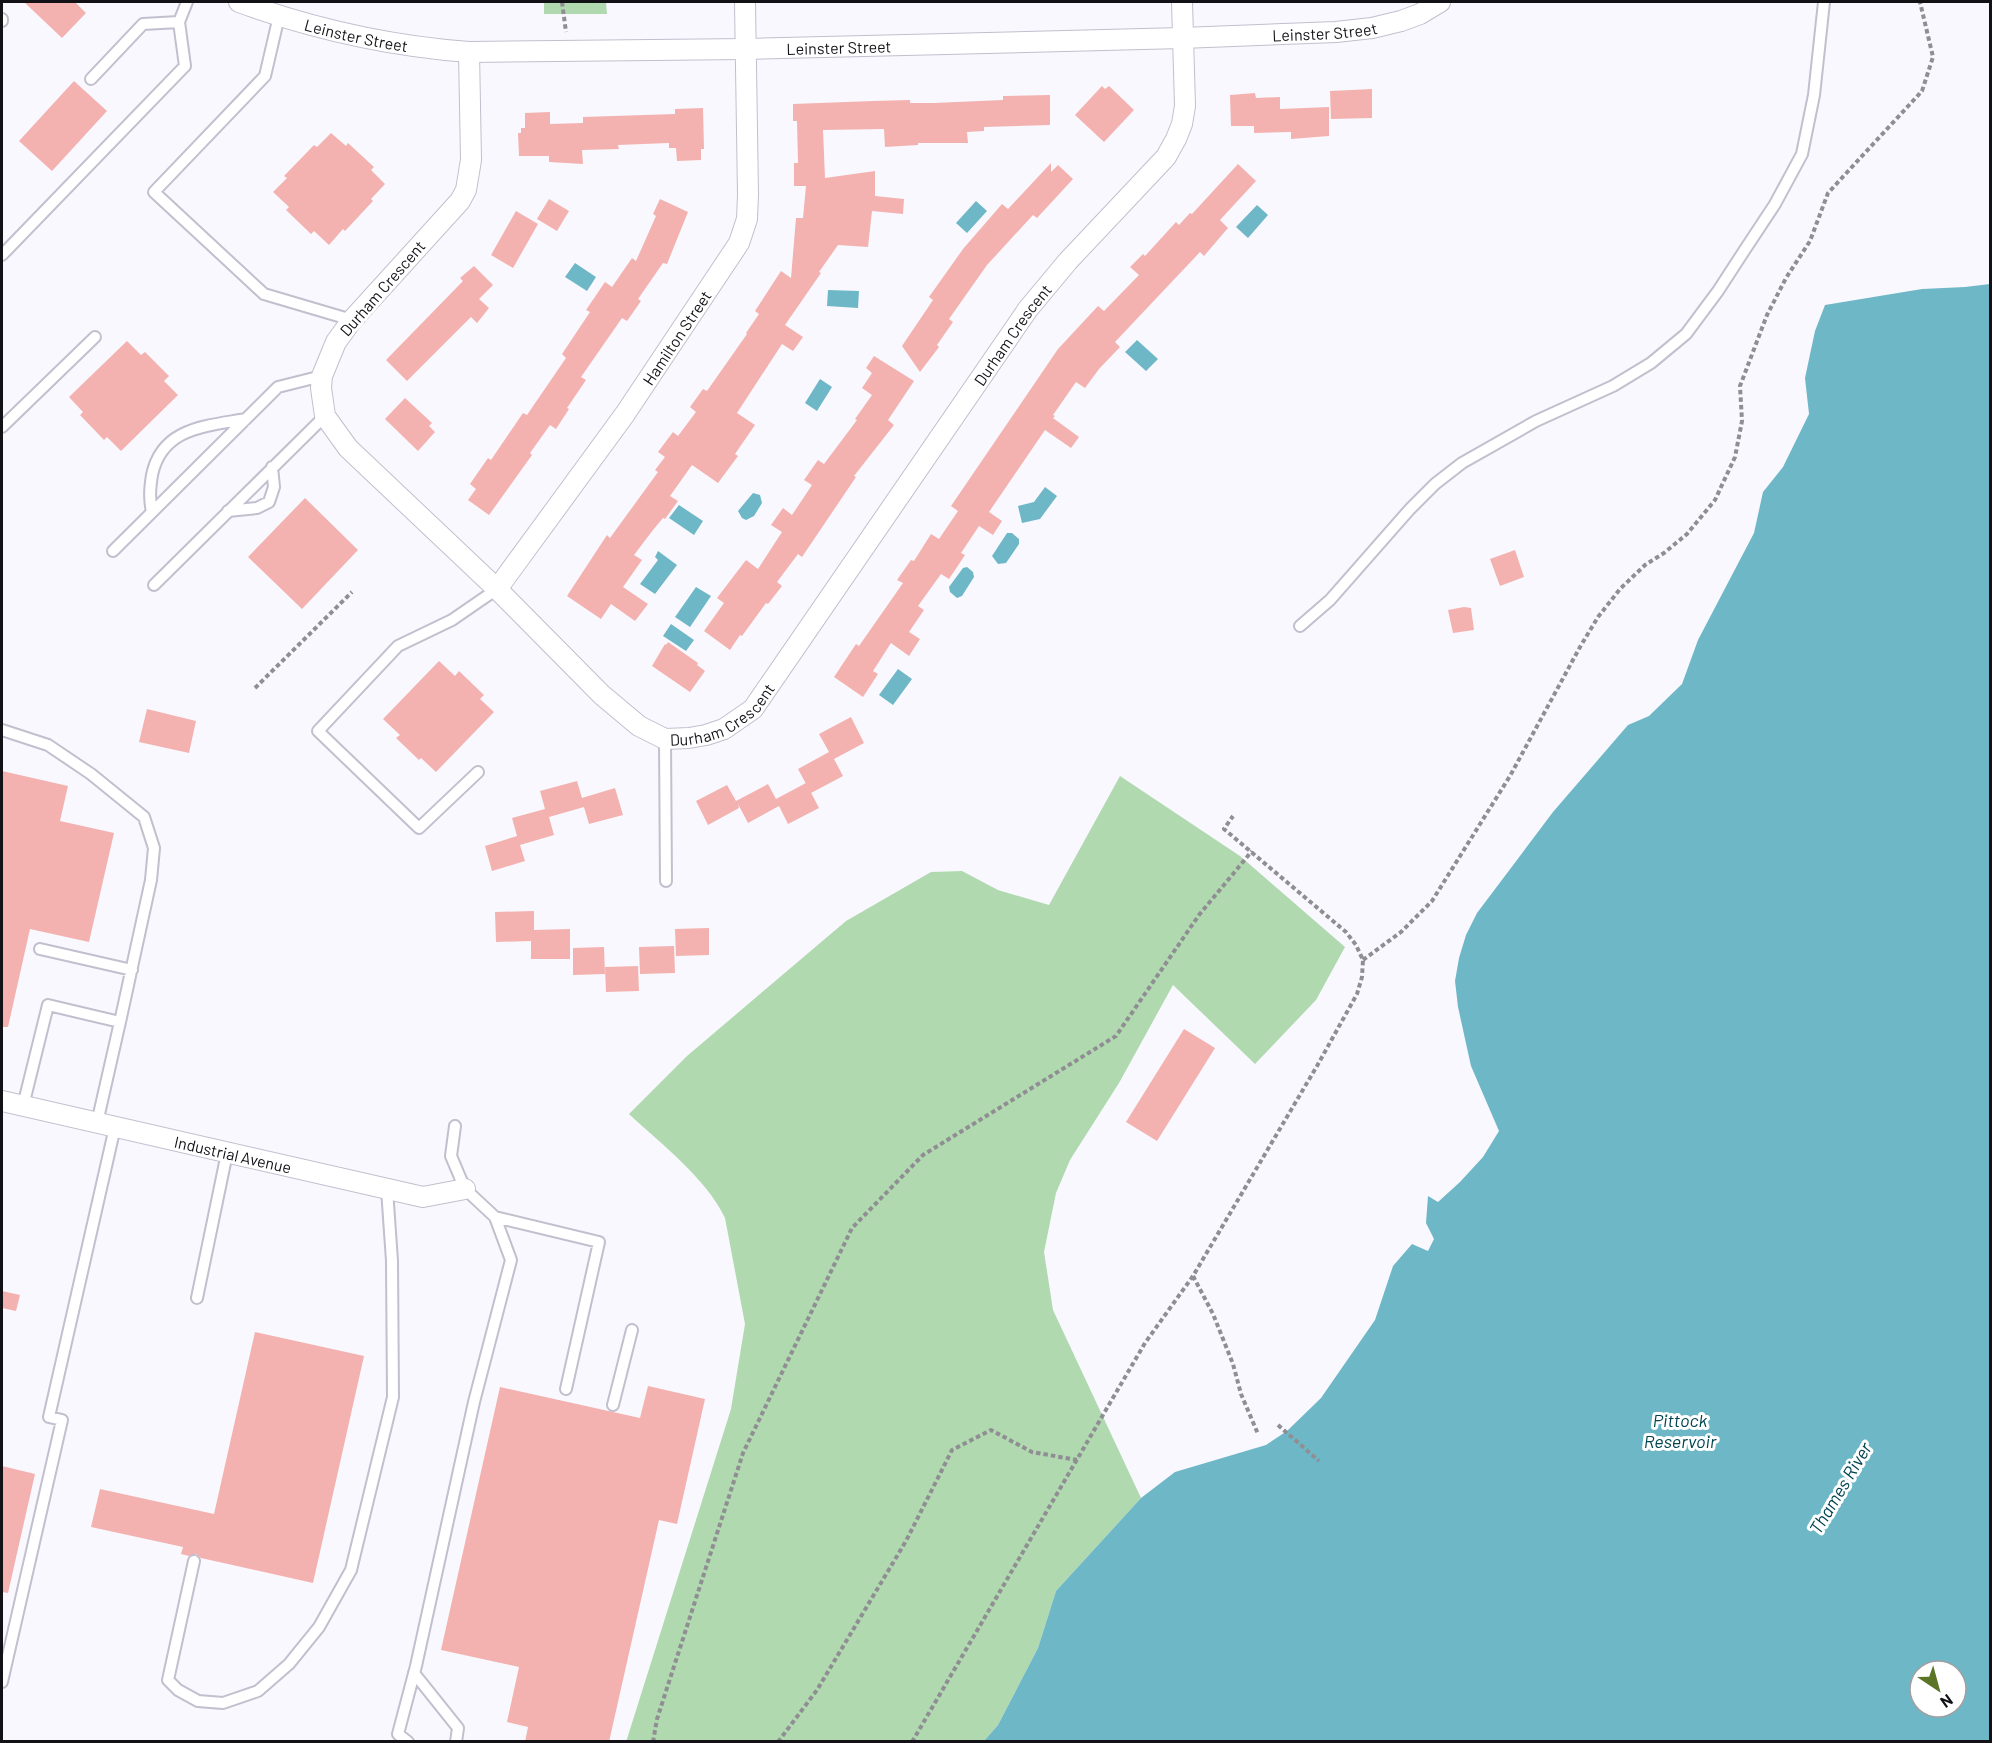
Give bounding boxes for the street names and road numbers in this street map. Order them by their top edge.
street label: Leinster Street [303,14,409,55]
street label: Leinster Street [1272,18,1379,44]
street label: Leinster Street [786,36,892,58]
street label: Durham Crescent [335,236,429,340]
street label: Durham Crescent [969,280,1055,389]
street label: Hamilton Street [638,286,714,388]
street label: Durham Crescent [669,679,778,748]
street label: Industrial Avenue [173,1131,293,1176]

